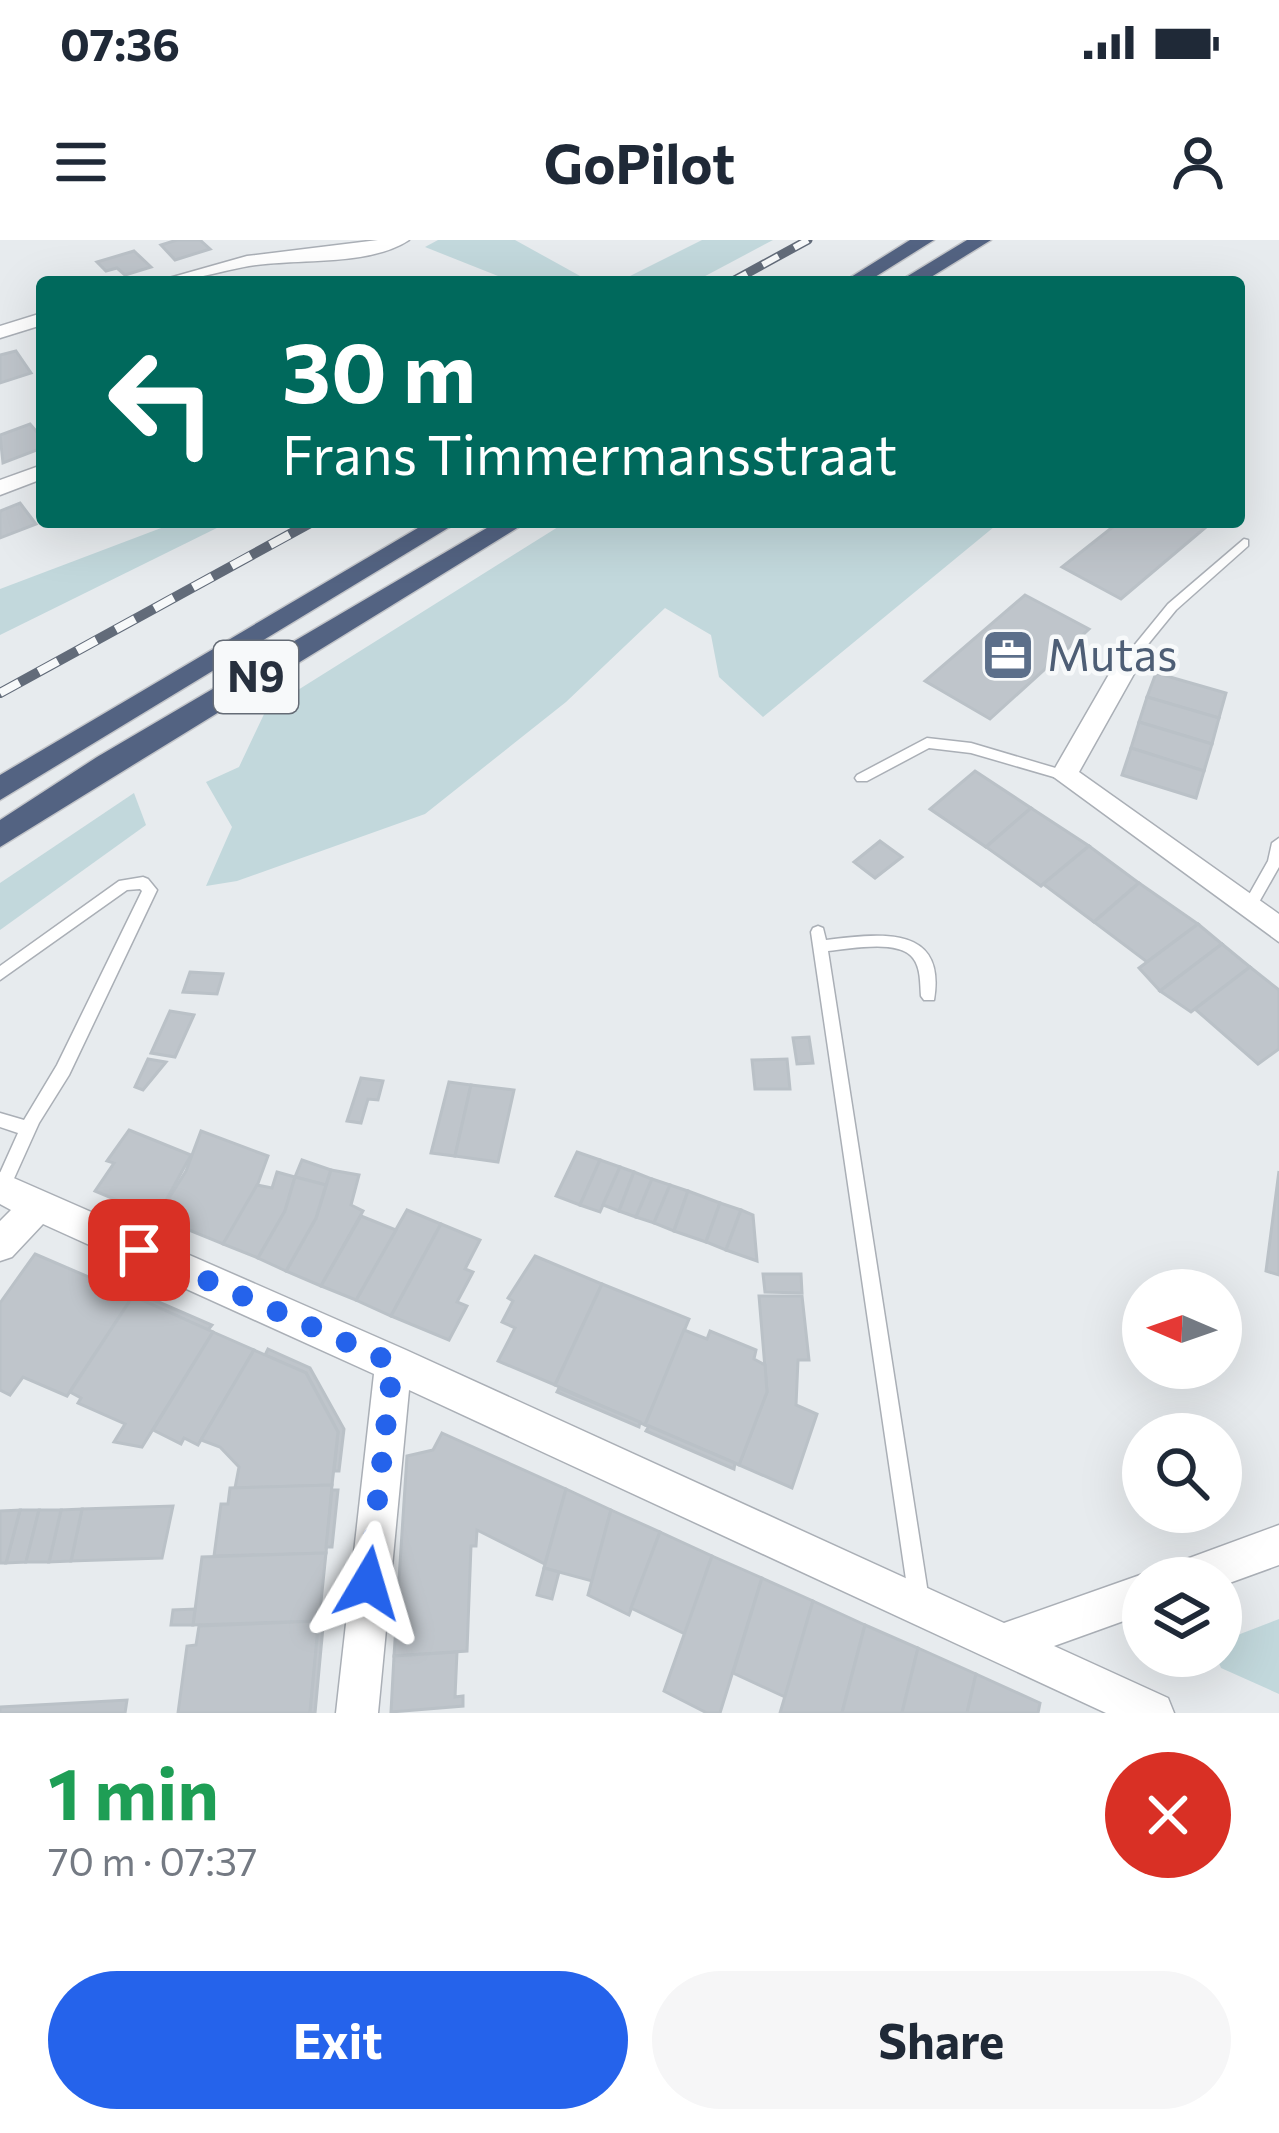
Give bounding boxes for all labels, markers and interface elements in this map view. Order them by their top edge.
text: 07:36 [60,15,180,70]
icon: menu [48,129,114,195]
text: GoPilot [544,129,735,195]
icon: person [1165,129,1231,195]
text: 30 m [282,318,476,420]
icon: left [84,324,240,480]
text: Frans Timmermansstraat [282,420,897,486]
place label: Mutas [1047,625,1178,680]
office icon: Mutas [980,627,1036,683]
road number: N9 [214,641,298,713]
pin [88,1199,190,1301]
icon: arrive [106,1217,172,1283]
north arrow [1122,1269,1242,1389]
map controls [1122,1269,1242,1677]
button: search [1122,1413,1242,1533]
position arrow [305,1520,431,1646]
button: layers [1122,1557,1242,1677]
text: 1 min [48,1747,219,1835]
button: close [1105,1752,1231,1878]
text: 70 m · 07:37 [48,1836,257,1884]
button: Exit [48,1971,628,2109]
button: Share [652,1971,1231,2109]

